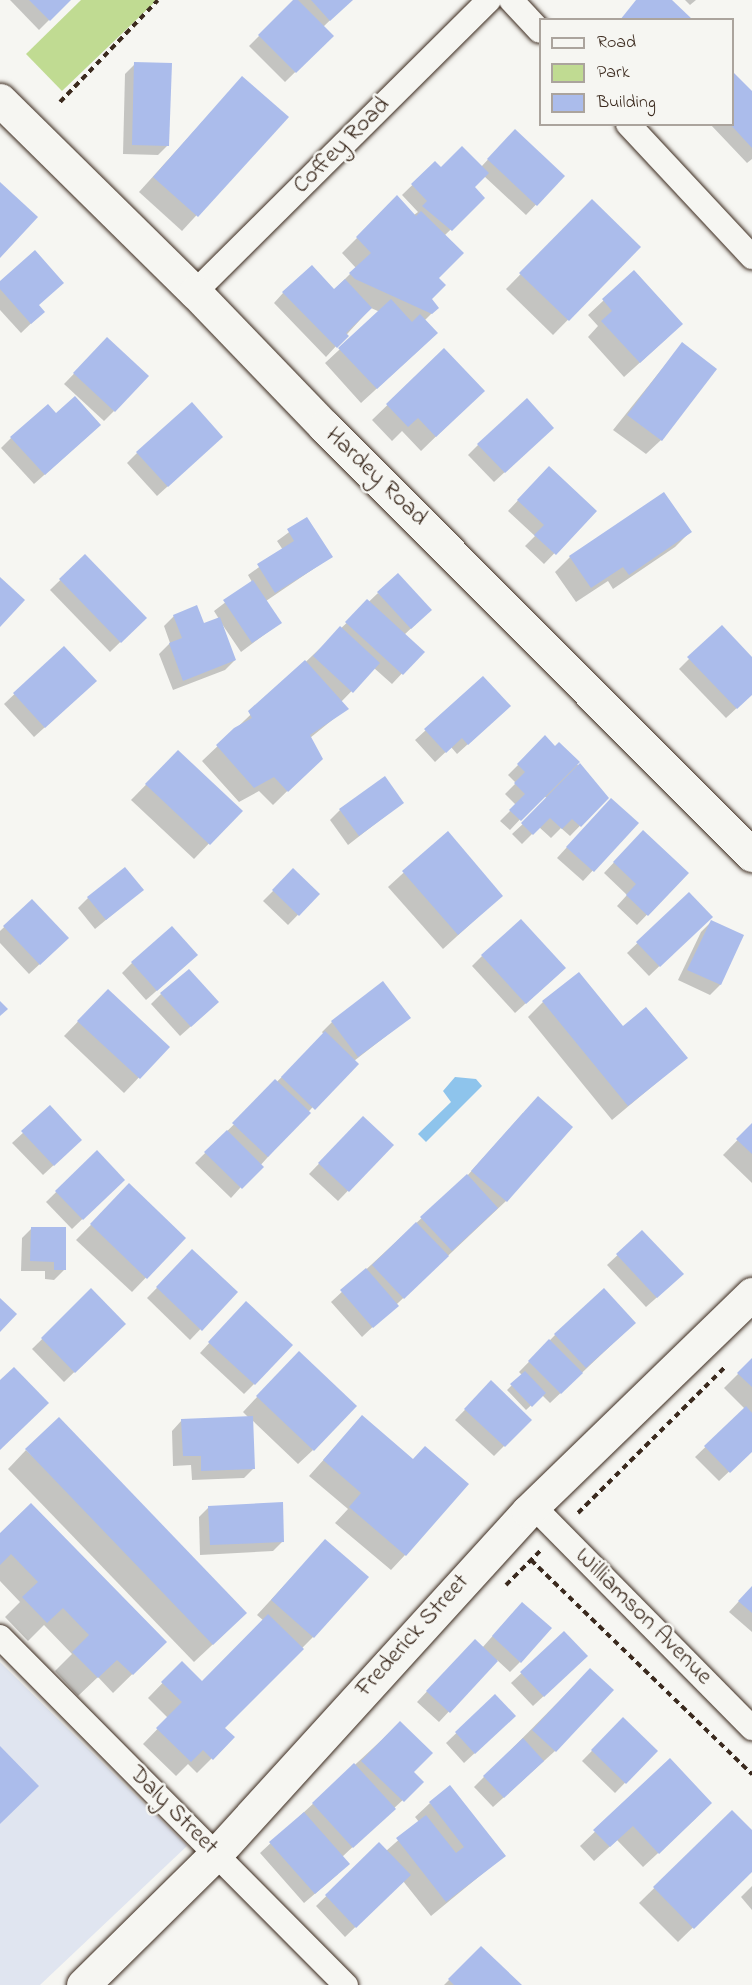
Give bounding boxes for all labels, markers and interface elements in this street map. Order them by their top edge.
legend [539,18,734,126]
text: Road [597,30,636,56]
text: Park [597,60,630,86]
text: Building [597,90,656,116]
street label: Coffey Road [288,92,396,200]
street label: Hardey Road [319,421,433,533]
street label: Williamson Avenue [568,1542,718,1692]
street label: Frederick Street [350,1569,476,1703]
street label: Daly Street [122,1760,224,1862]

